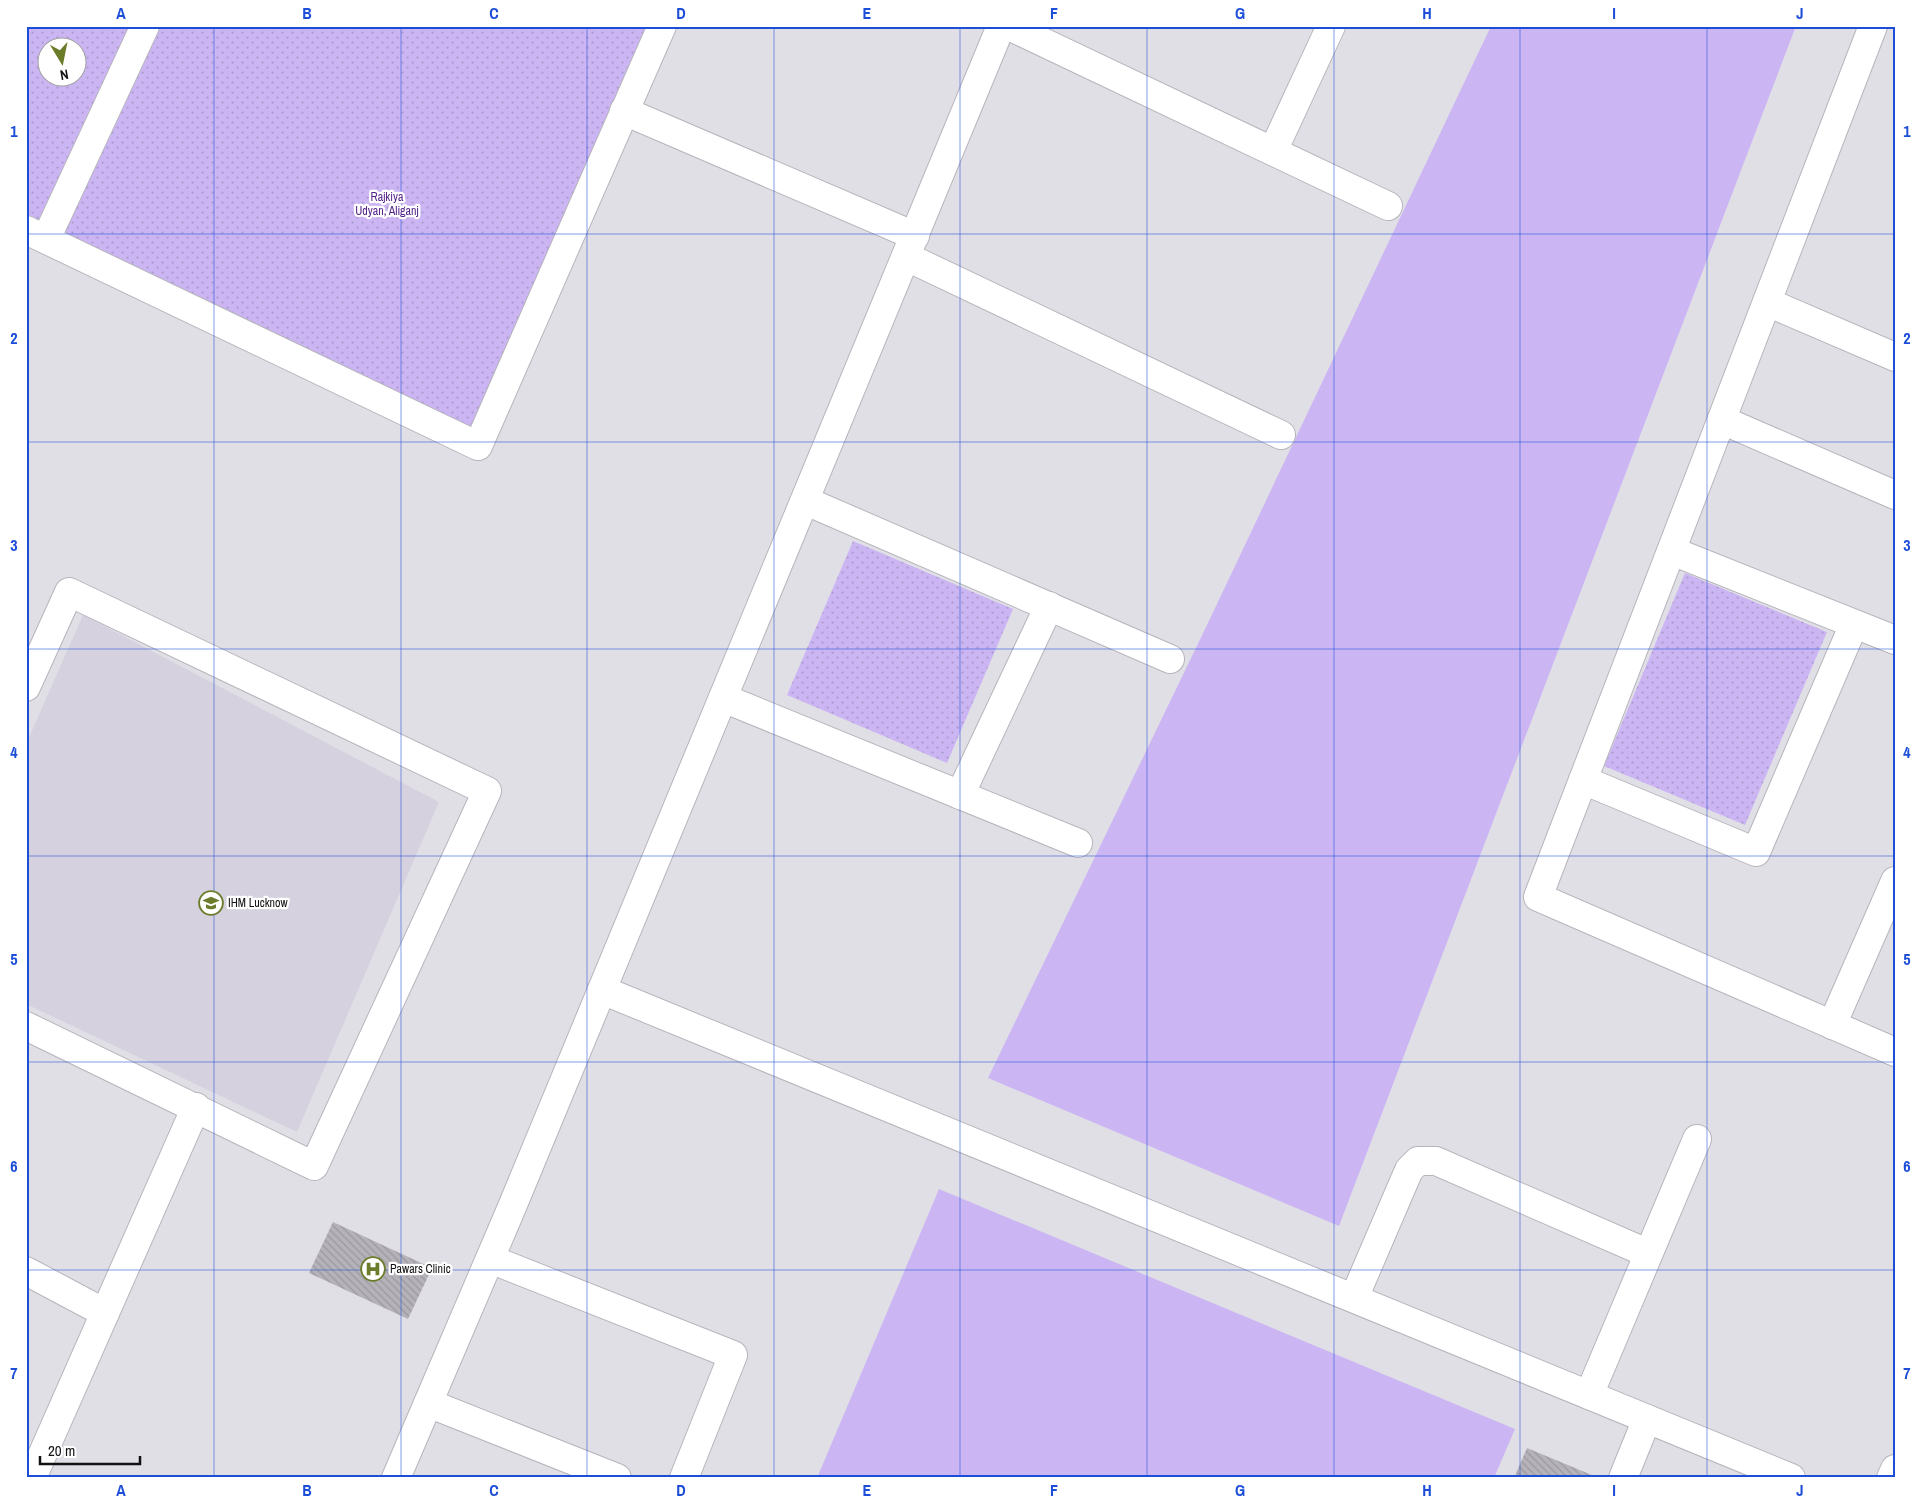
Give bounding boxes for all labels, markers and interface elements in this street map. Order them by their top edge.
text: A [116,2,126,24]
text: B [302,2,312,24]
text: C [489,2,499,24]
text: D [676,2,686,24]
text: E [863,2,872,24]
text: F [1050,2,1058,24]
text: G [1235,2,1245,24]
text: H [1422,2,1432,24]
text: I [1612,2,1616,24]
text: J [1796,2,1804,24]
north arrow [38,38,88,88]
text: N [59,65,70,84]
text: 1 [10,120,18,142]
text: 1 [1903,120,1911,142]
park label: Rajkiya Udyan, Aliganj [355,189,419,219]
text: 2 [10,327,18,349]
text: 2 [1903,327,1911,349]
text: 3 [10,534,18,556]
text: 3 [1903,534,1911,556]
text: 4 [10,741,18,763]
text: 4 [1903,741,1911,763]
school or university icon: IHM Lucknow [198,890,224,916]
place label: IHM Lucknow [228,895,289,911]
text: 5 [10,948,18,970]
text: 5 [1903,948,1911,970]
text: 6 [10,1155,18,1177]
text: 6 [1903,1155,1911,1177]
hospital icon: Pawars Clinic [360,1256,386,1282]
place label: Pawars Clinic [390,1261,451,1277]
text: 7 [10,1362,18,1384]
text: 7 [1903,1362,1911,1384]
scale bar [40,1434,140,1466]
text: 20 m [48,1440,75,1461]
text: A [116,1479,126,1501]
text: B [302,1479,312,1501]
text: C [489,1479,499,1501]
text: D [676,1479,686,1501]
text: E [863,1479,872,1501]
text: F [1050,1479,1058,1501]
text: G [1235,1479,1245,1501]
text: H [1422,1479,1432,1501]
text: I [1612,1479,1616,1501]
text: J [1796,1479,1804,1501]

